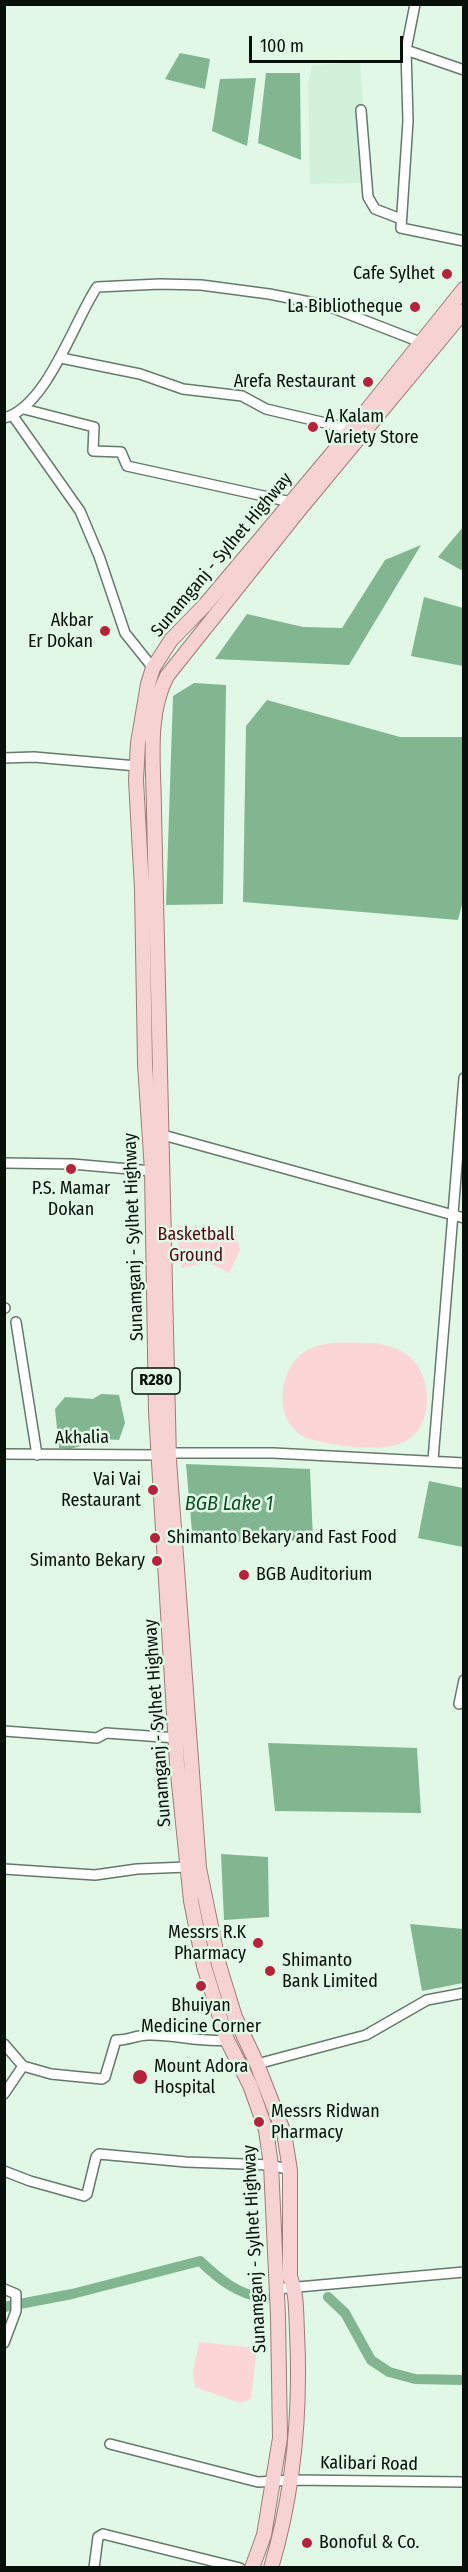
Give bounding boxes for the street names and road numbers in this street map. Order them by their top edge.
street label: Sunamganj - Sylhet Highway [147,468,297,642]
street label: Sunamganj - Sylhet Highway [120,1133,148,1341]
road number: R280 [132,1368,180,1394]
street label: Akhalia [55,1427,109,1449]
street label: Sunamganj - Sylhet Highway [140,1618,176,1828]
street label: Sunamganj - Sylhet Highway [239,2145,271,2353]
street label: Kalibari Road [320,2452,418,2476]

